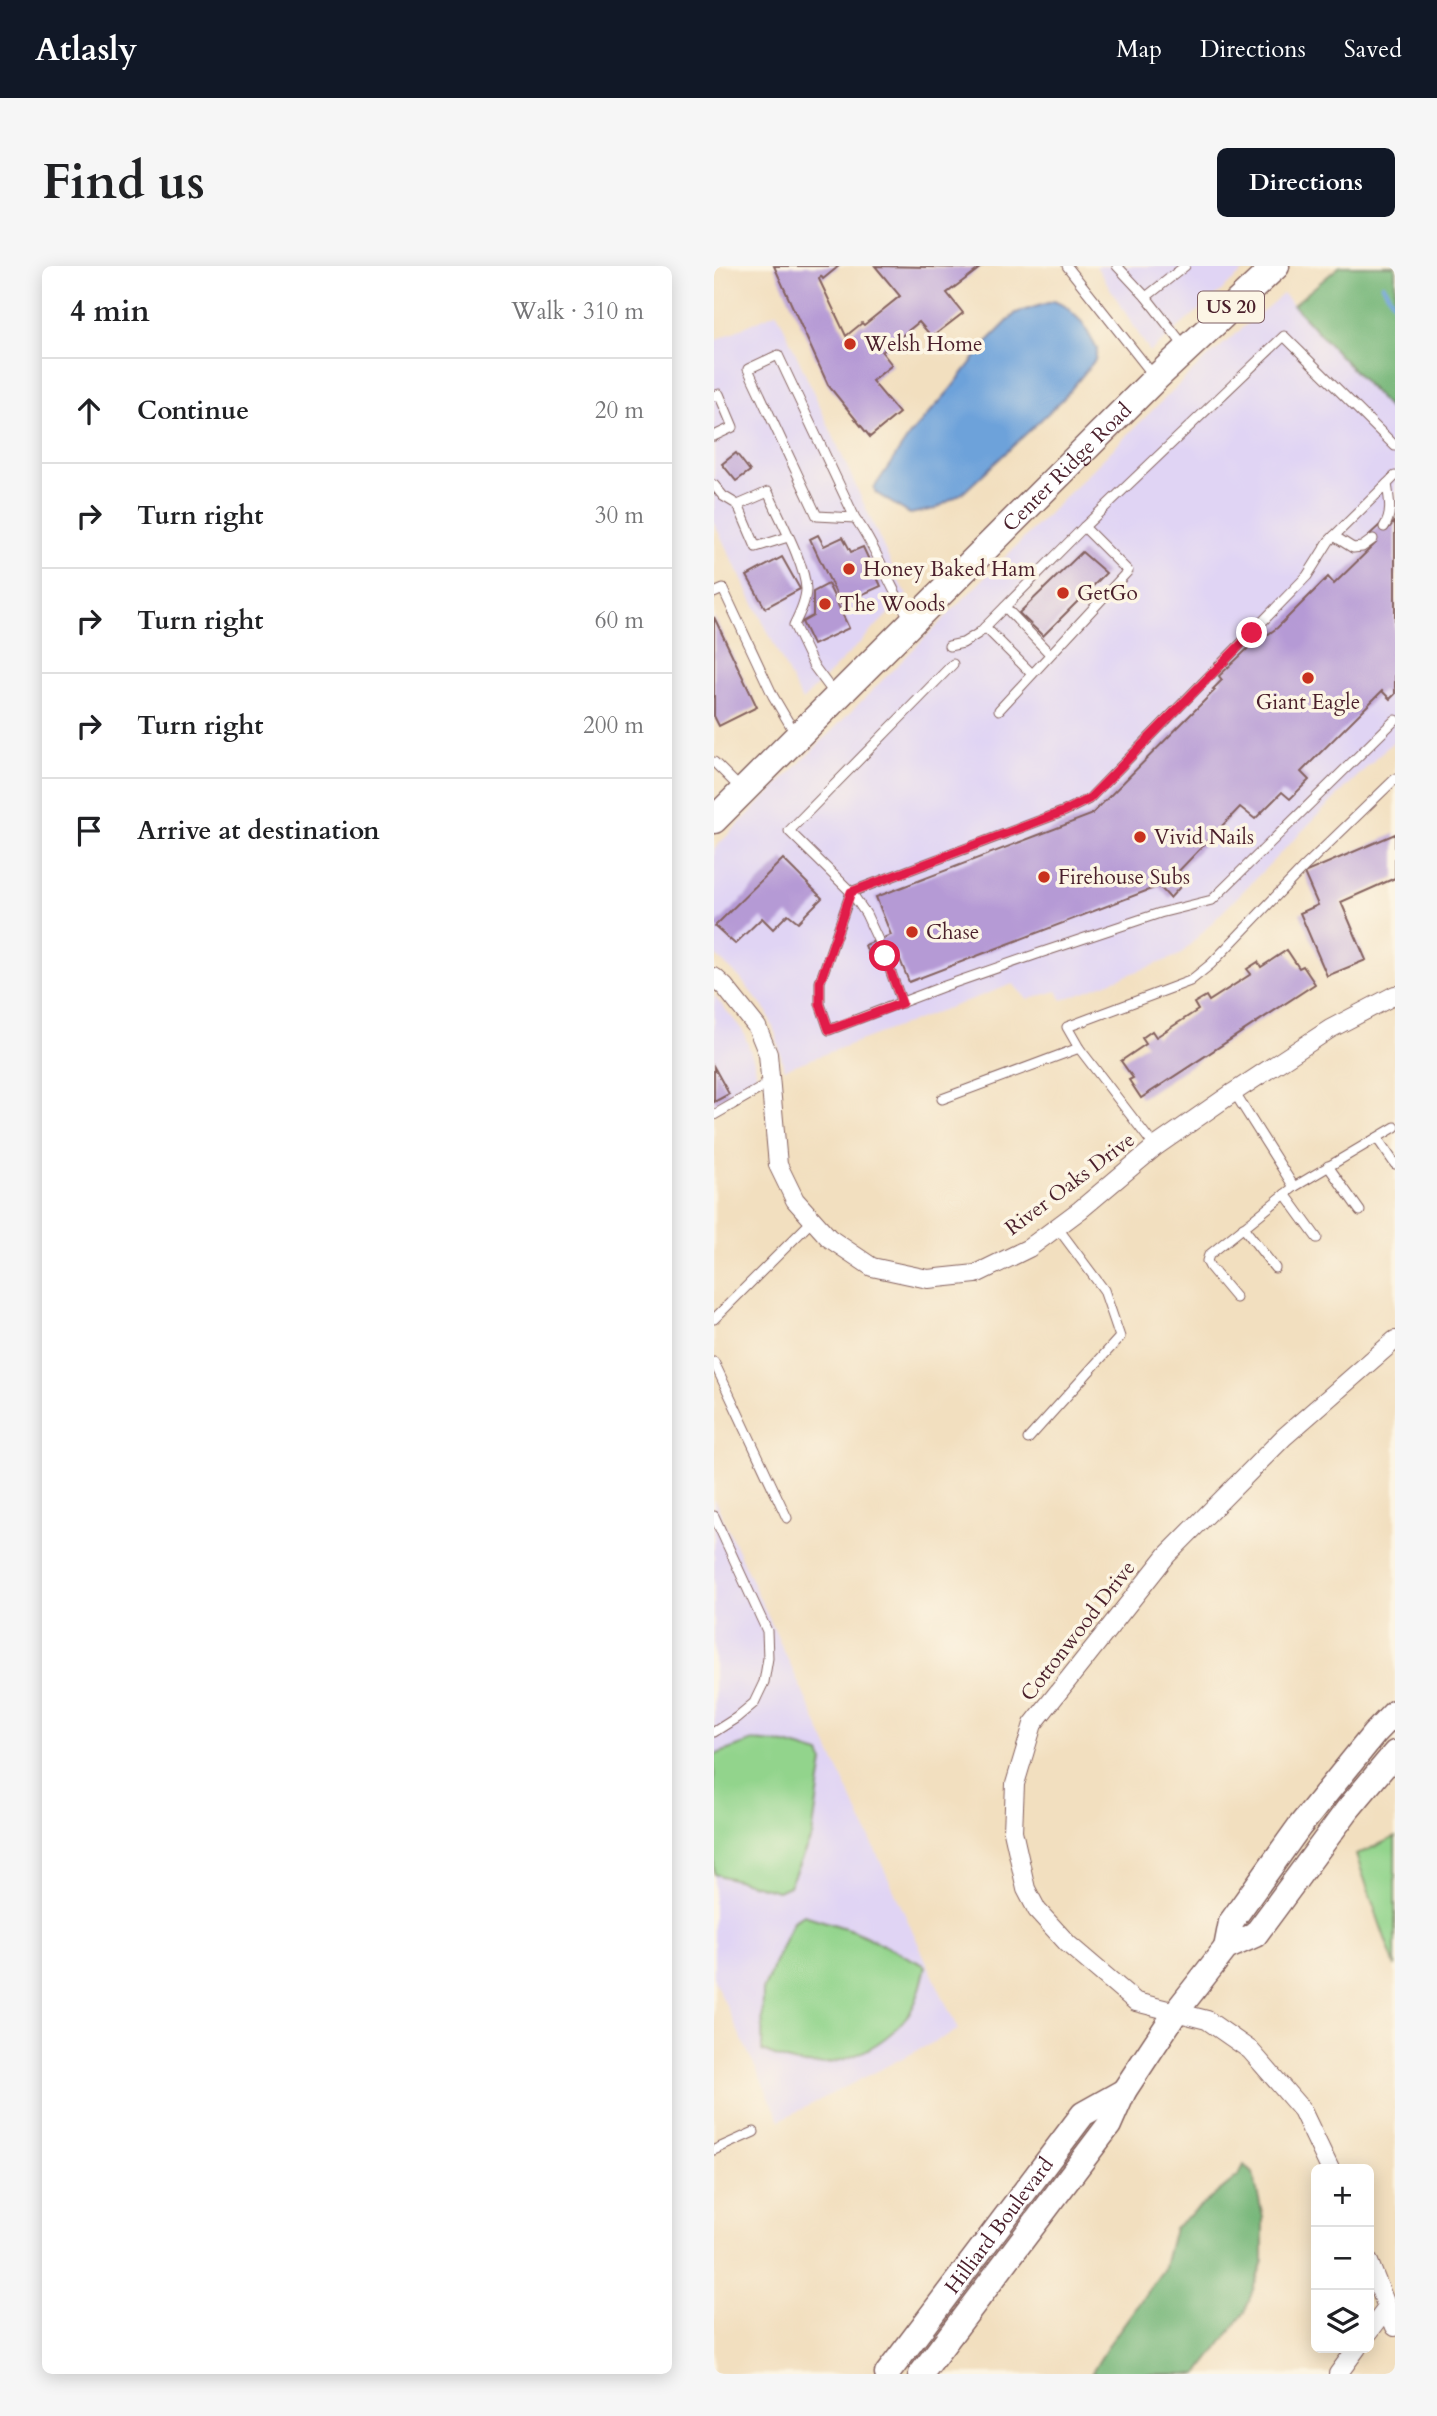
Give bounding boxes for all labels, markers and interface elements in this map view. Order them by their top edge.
text: Atlasly [35,27,137,72]
text: Map [1116,33,1162,66]
text: Directions [1200,33,1306,66]
text: Saved [1344,33,1402,66]
button: Directions [1217,148,1395,217]
text: Find us [42,149,205,216]
text: 4 min [70,291,150,332]
road number: US 20 [1198,291,1264,322]
text: Walk · 310 m [511,296,644,327]
place label: Welsh Home [863,330,982,359]
marker: Welsh Home [842,336,858,352]
icon: ahead [70,392,108,430]
text: Continue [137,393,249,428]
text: 20 m [595,395,644,426]
street label: Center Ridge Road [996,396,1138,538]
icon: right [70,497,108,535]
text: Turn right [137,498,264,533]
text: 30 m [595,500,644,531]
place label: Honey Baked Ham [863,555,1036,584]
marker: Honey Baked Ham [841,561,857,577]
place label: GetGo [1077,579,1138,608]
marker: GetGo [1055,585,1071,601]
place label: The Woods [839,590,945,619]
marker: The Woods [817,596,833,612]
icon: right [70,602,108,640]
text: Turn right [137,603,264,638]
text: 60 m [595,605,644,636]
route end [1236,617,1267,648]
marker: Giant Eagle [1300,670,1316,686]
place label: Giant Eagle [1256,688,1360,717]
icon: right [70,707,108,745]
text: Turn right [137,708,264,743]
text: 200 m [583,710,644,741]
icon: arrive [70,812,108,850]
text: Arrive at destination [137,813,380,848]
place label: Vivid Nails [1154,823,1254,852]
marker: Vivid Nails [1132,829,1148,845]
place label: Firehouse Subs [1058,863,1190,892]
marker: Firehouse Subs [1036,869,1052,885]
place label: Chase [926,918,979,947]
marker: Chase [904,924,920,940]
route start [869,940,900,971]
street label: River Oaks Drive [999,1126,1141,1242]
street label: Cottonwood Drive [1014,1555,1142,1707]
street label: Hilliard Boulevard [938,2151,1060,2300]
map controls [1311,2164,1374,2353]
button: + [1311,2164,1374,2227]
button: − [1311,2227,1374,2290]
button: layers [1311,2290,1374,2353]

